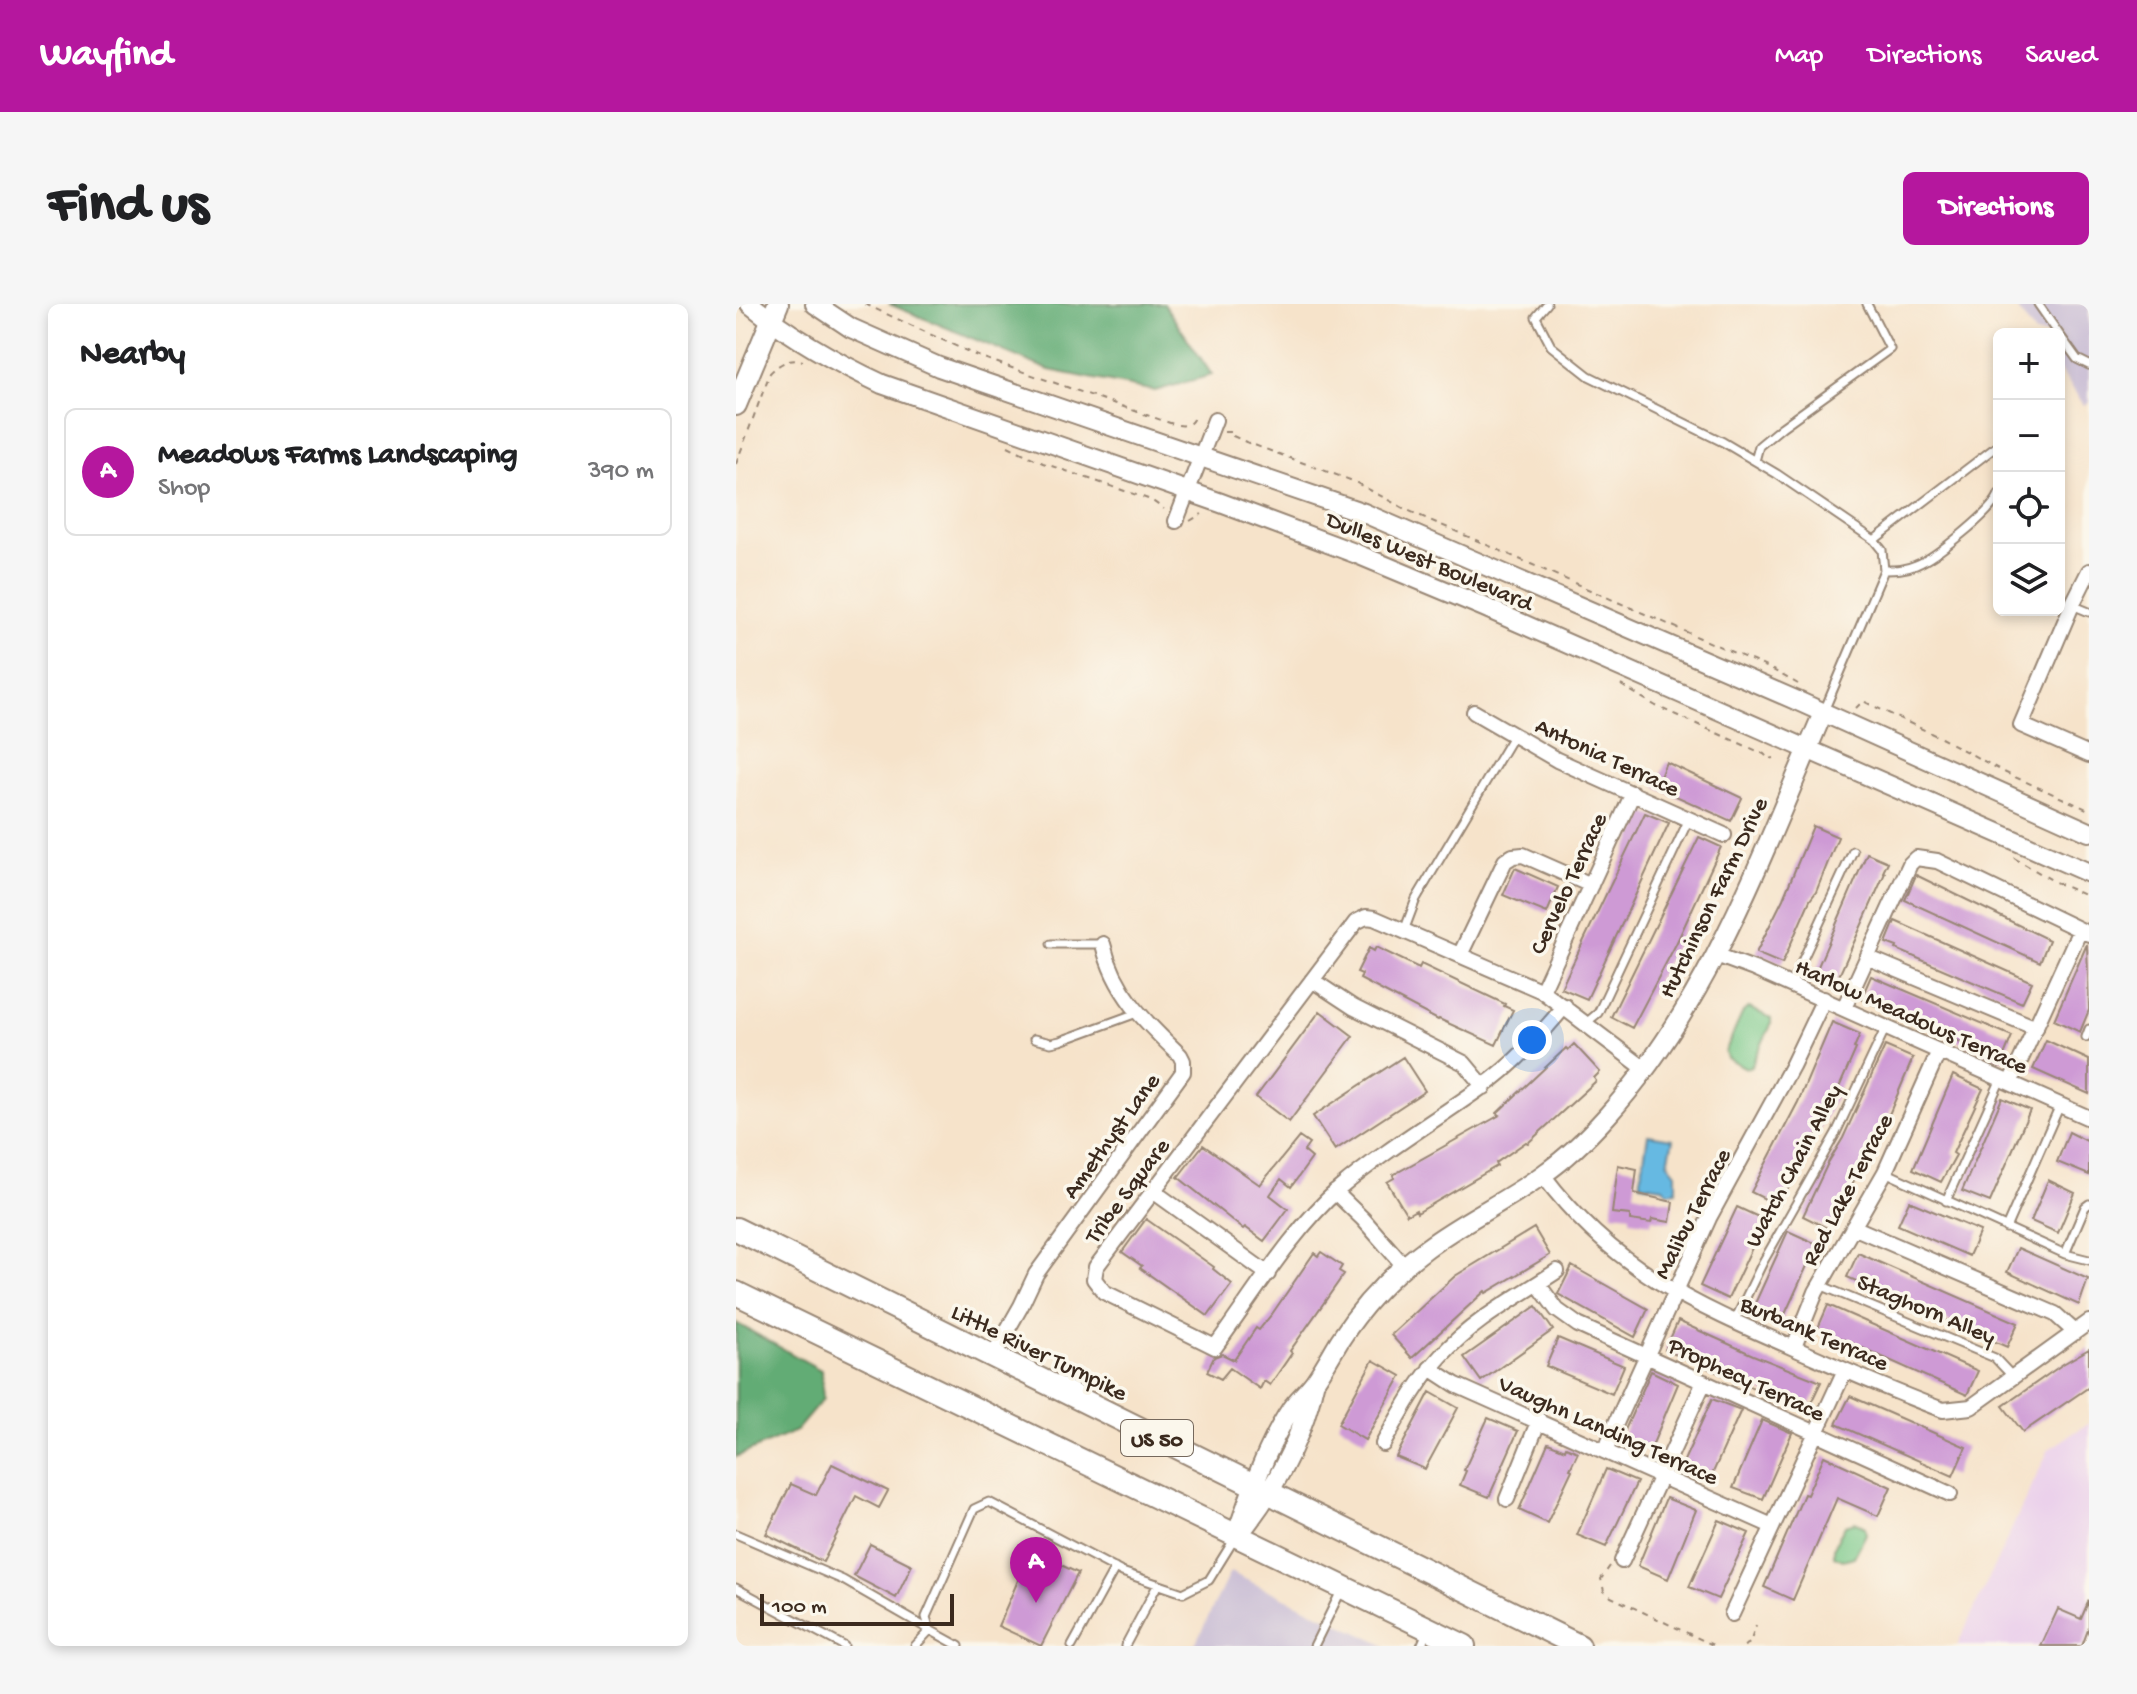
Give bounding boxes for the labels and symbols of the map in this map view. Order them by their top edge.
street label: Dulles West Boulevard [1319,506,1538,621]
street label: Antonia Terrace [1530,713,1684,806]
street label: Hutchinson Farm Drive [1654,793,1777,1004]
street label: Cervelo Terrace [1525,809,1616,960]
street label: Harlow Meadows Terrace [1790,954,2032,1083]
your location [1512,1020,1552,1060]
street label: Amethyst Lane [1058,1068,1169,1206]
street label: Watch Chain Alley [1740,1080,1850,1253]
street label: Red Lake Terrace [1797,1109,1902,1272]
street label: Tribe Square [1079,1133,1178,1252]
street label: Malibu Terrace [1649,1144,1740,1285]
street label: Staghorn Alley [1852,1269,1999,1354]
street label: Burbank Terrace [1734,1291,1893,1380]
street label: Little River Turnpike [946,1299,1132,1410]
street label: Prophecy Terrace [1662,1332,1829,1430]
street label: Vaughn Landing Terrace [1492,1370,1723,1494]
road number: US 50 [1121,1420,1193,1456]
pin: A [1010,1537,1062,1603]
scale bar [760,1590,954,1626]

